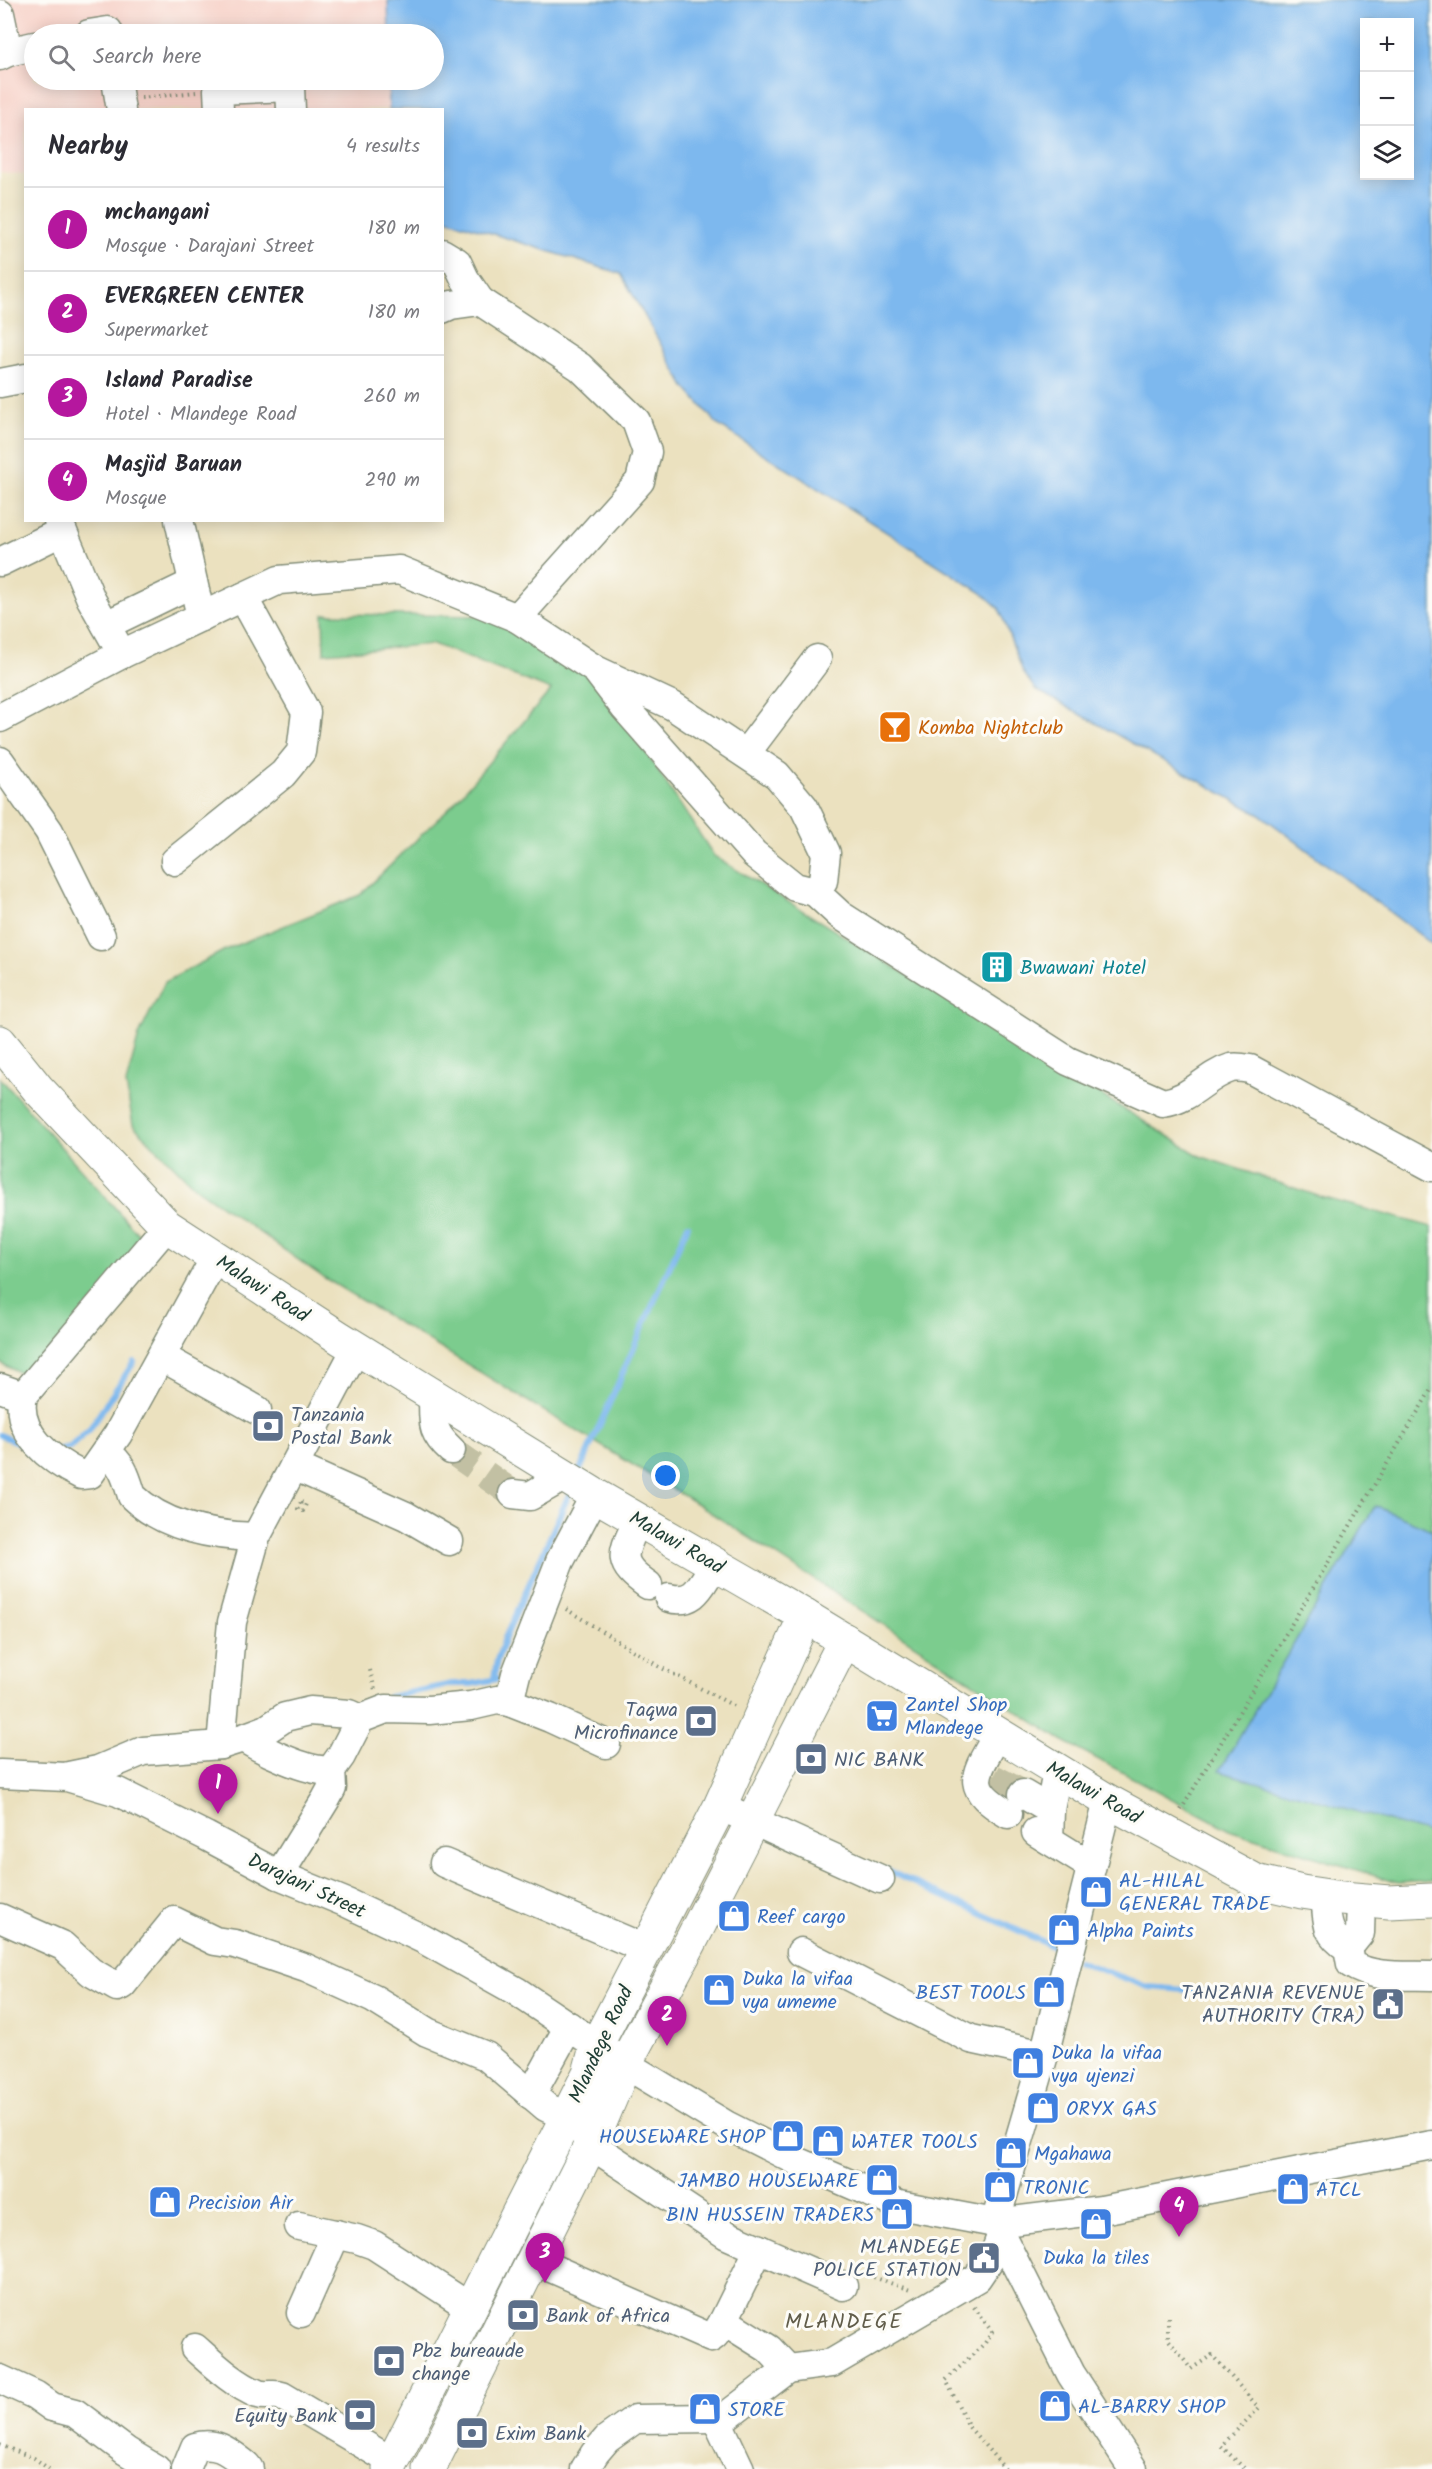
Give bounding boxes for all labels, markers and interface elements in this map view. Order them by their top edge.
map controls [1360,18,1414,180]
button: + [1360,18,1414,72]
search box [24,24,444,90]
text: Search here [93,40,201,75]
icon: search [45,41,78,74]
button: − [1360,72,1414,126]
text: Nearby [48,126,128,168]
button: layers [1360,126,1414,180]
text: 4 results [346,131,420,163]
text: mchangani [105,196,209,231]
text: 1 [64,213,71,245]
text: 180 m [368,213,420,245]
text: Mosque · Darajani Street [105,231,314,263]
text: EVERGREEN CENTER [105,280,304,315]
text: 2 [62,297,73,329]
text: 180 m [368,297,420,329]
text: Supermarket [105,315,208,347]
text: Island Paradise [105,364,253,399]
text: 3 [62,381,73,413]
text: 260 m [363,381,420,413]
text: Hotel · Mlandege Road [105,399,296,431]
text: Masjid Baruan [105,448,242,483]
text: 4 [62,465,73,497]
text: 290 m [365,465,420,497]
text: Mosque [105,483,166,515]
bar icon: Komba Nightclub [877,709,913,745]
place label: Komba Nightclub [918,713,1063,745]
building icon: Bwawani Hotel [979,949,1015,985]
place label: Bwawani Hotel [1020,953,1146,985]
street label: Malawi Road [209,1247,316,1332]
place label: Tanzania Postal Bank [291,1400,392,1455]
bank icon: Tanzania Postal Bank [250,1408,286,1444]
your location [651,1461,680,1490]
street label: Malawi Road [622,1503,731,1585]
place label: Zantel Shop Mlandege [905,1690,1007,1745]
place label: Taqwa Microfinance [574,1695,678,1750]
supermarket icon: Zantel Shop Mlandege [864,1698,900,1734]
bank icon: Taqwa Microfinance [683,1703,719,1739]
bank icon: NIC BANK [793,1741,829,1777]
place label: NIC BANK [834,1745,924,1777]
street label: Malawi Road [1039,1753,1148,1835]
pin: 1 [198,1764,238,1814]
street label: Darajani Street [242,1845,371,1928]
place label: AL-HILAL GENERAL TRADE [1119,1866,1271,1921]
shop icon: AL-HILAL GENERAL TRADE [1078,1874,1114,1910]
shop icon: Reef cargo [716,1898,752,1934]
place label: Reef cargo [757,1902,846,1934]
shop icon: Alpha Paints [1046,1912,1082,1948]
place label: Alpha Paints [1087,1916,1194,1948]
place label: Duka la vifaa vya umeme [742,1964,853,2019]
shop icon: Duka la vifaa vya umeme [701,1972,737,2008]
shop icon: BEST TOOLS [1031,1974,1067,2010]
place label: BEST TOOLS [915,1978,1026,2010]
place label: TANZANIA REVENUE AUTHORITY (TRA) [1181,1978,1366,2033]
street label: Mlandege Road [561,1980,643,2109]
public building icon: TANZANIA REVENUE AUTHORITY (TRA) [1370,1986,1406,2022]
pin: 2 [648,1996,686,2046]
place label: Duka la vifaa vya ujenzi [1051,2038,1162,2093]
shop icon: Duka la vifaa vya ujenzi [1010,2045,1046,2081]
shop icon: ORYX GAS [1025,2090,1061,2126]
place label: ORYX GAS [1066,2094,1157,2126]
shop icon: HOUSEWARE SHOP [770,2118,806,2154]
place label: HOUSEWARE SHOP [599,2122,766,2154]
shop icon: WATER TOOLS [810,2123,846,2159]
place label: WATER TOOLS [851,2127,978,2159]
shop icon: Mgahawa [993,2135,1029,2171]
place label: Mgahawa [1034,2139,1112,2171]
shop icon: JAMBO HOUSEWARE [864,2162,900,2198]
place label: JAMBO HOUSEWARE [678,2166,860,2198]
shop icon: TRONIC [982,2169,1018,2205]
shop icon: ATCL [1275,2171,1311,2207]
place label: TRONIC [1023,2173,1089,2205]
place label: ATCL [1316,2175,1362,2207]
shop icon: Precision Air [147,2184,183,2220]
place label: Precision Air [188,2188,294,2220]
pin: 4 [1160,2188,1198,2237]
shop icon: BIN HUSSEIN TRADERS [879,2196,915,2232]
place label: BIN HUSSEIN TRADERS [666,2200,874,2232]
shop icon: Duka la tiles [1078,2206,1114,2242]
place label: MLANDEGE POLICE STATION [813,2232,962,2287]
pin: 3 [526,2234,564,2283]
public building icon: MLANDEGE POLICE STATION [966,2240,1002,2276]
place label: Duka la tiles [1043,2243,1150,2275]
bank icon: Bank of Africa [505,2297,541,2333]
place label: Bank of Africa [546,2301,670,2333]
district label: MLANDEGE [785,2306,903,2339]
place label: Pbz bureaude change [412,2336,524,2391]
bank icon: Pbz bureaude change [371,2343,407,2379]
shop icon: AL-BARRY SHOP [1037,2388,1073,2424]
shop icon: STORE [687,2391,723,2427]
place label: AL-BARRY SHOP [1078,2392,1226,2424]
place label: STORE [728,2395,786,2427]
bank icon: Equity Bank [342,2397,378,2433]
place label: Equity Bank [234,2401,338,2433]
bank icon: Exim Bank [454,2415,490,2451]
place label: Exim Bank [495,2419,587,2451]

